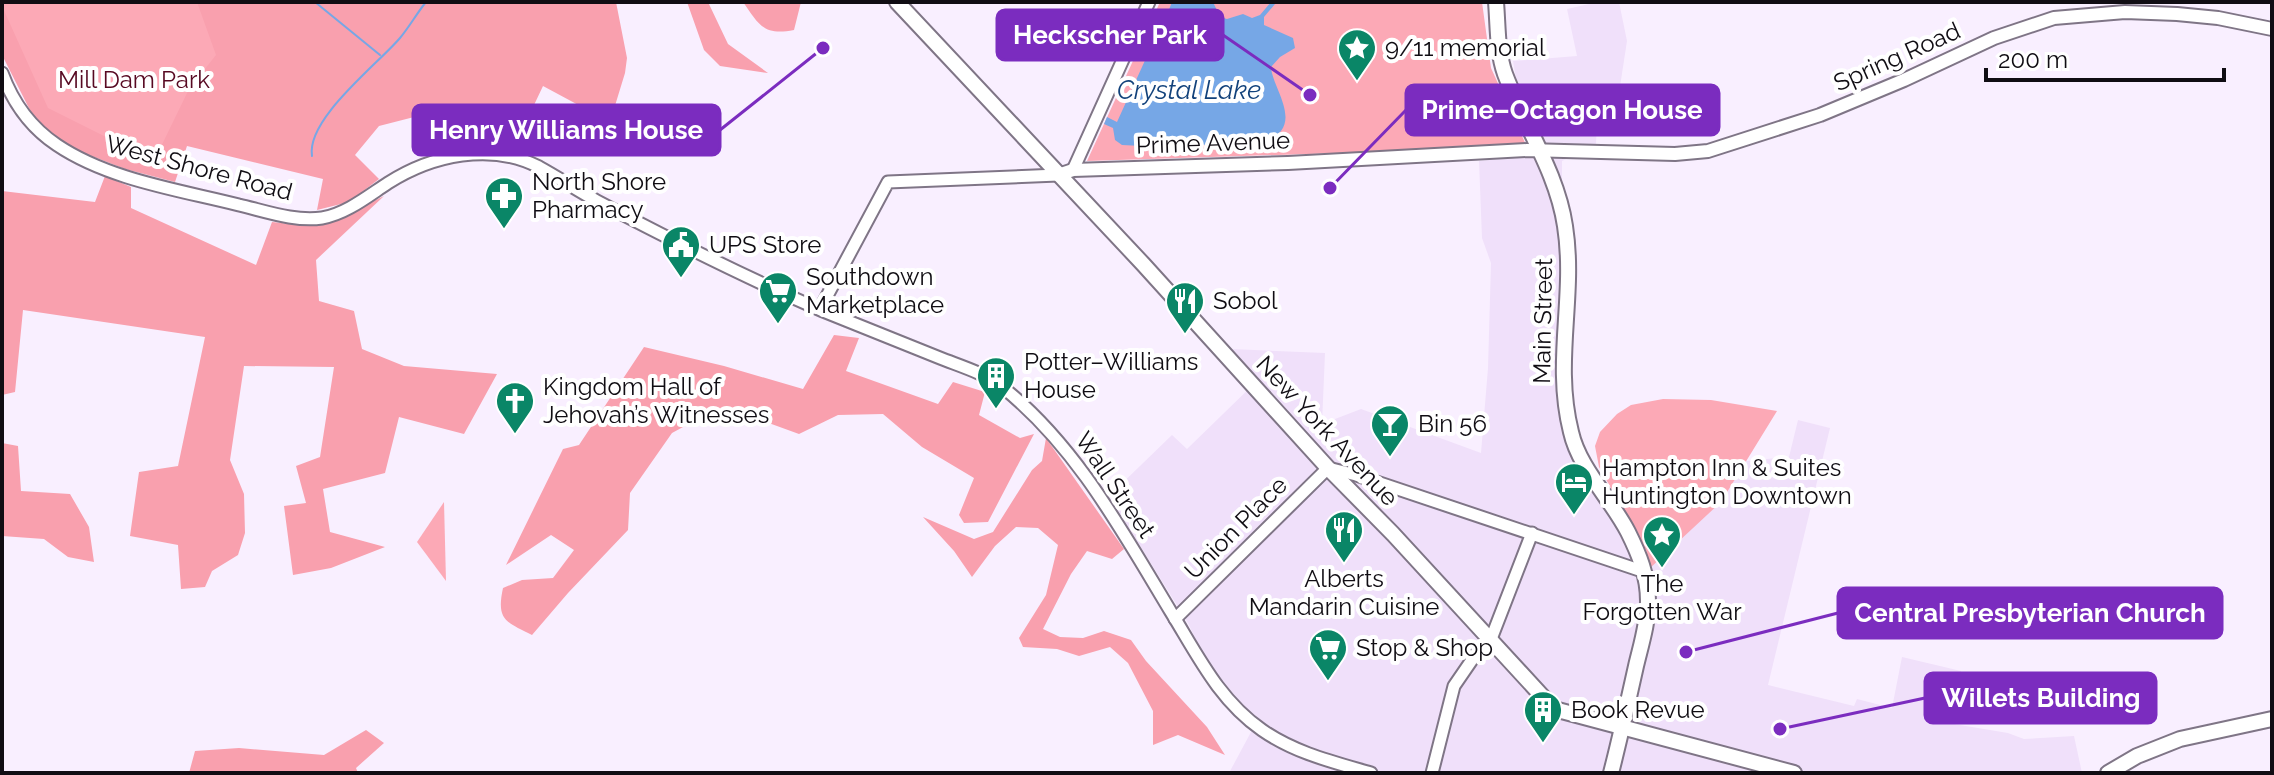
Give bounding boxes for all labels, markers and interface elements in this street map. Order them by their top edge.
callout: Heckscher Park [997,10,1223,60]
street label: Spring Road [1829,16,1965,97]
text: Heckscher Park [1013,20,1207,50]
place icon: 9/11 memorial [1336,27,1378,82]
scale bar [1986,32,2224,82]
place label: 9/11 memorial [1385,33,1546,62]
text: 200 m [1998,45,2068,74]
park label: Mill Dam Park [58,65,210,94]
water label: Crystal Lake [1117,75,1261,105]
callout: Prime–Octagon House [1406,85,1719,135]
text: Prime–Octagon House [1421,95,1703,125]
callout: Henry Williams House [413,105,720,155]
text: Henry Williams House [429,115,704,145]
street label: Prime Avenue [1135,125,1291,160]
street label: West Shore Road [103,129,296,206]
place label: North Shore Pharmacy [532,167,666,224]
pharmacy icon: North Shore Pharmacy [483,175,525,230]
public building icon: UPS Store [660,224,702,279]
place label: UPS Store [709,230,821,259]
street label: Main Street [1527,258,1558,384]
place label: Southdown Marketplace [806,262,944,319]
supermarket icon: Southdown Marketplace [757,270,799,325]
restaurant icon: Sobol [1164,280,1206,335]
place label: Sobol [1213,286,1278,315]
place label: Potter–Williams House [1024,347,1198,404]
street label: New York Avenue [1250,350,1404,512]
building icon: Potter–Williams House [975,355,1017,410]
place label: Kingdom Hall of Jehovah’s Witnesses [543,372,769,429]
church icon: Kingdom Hall of Jehovah’s Witnesses [494,380,536,435]
bar icon: Bin 56 [1369,403,1411,458]
place label: Bin 56 [1418,409,1487,438]
street label: Wall Street [1069,426,1162,543]
place label: Hampton Inn & Suites Huntington Downtown [1602,453,1852,510]
hotel icon: Hampton Inn & Suites Huntington Downtown [1553,461,1595,516]
street label: Union Place [1178,470,1293,585]
restaurant icon: Alberts Mandarin Cuisine [1323,509,1365,564]
place icon: The Forgotten War [1641,514,1683,569]
place label: Alberts Mandarin Cuisine [1249,564,1439,621]
place label: The Forgotten War [1582,569,1742,626]
callout: Central Presbyterian Church [1838,588,2222,638]
text: Central Presbyterian Church [1854,598,2206,628]
supermarket icon: Stop & Shop [1307,627,1349,682]
place label: Stop & Shop [1356,633,1493,662]
callout: Willets Building [1925,673,2156,723]
text: Willets Building [1941,683,2141,713]
building icon: Book Revue [1522,689,1564,744]
place label: Book Revue [1571,695,1705,724]

